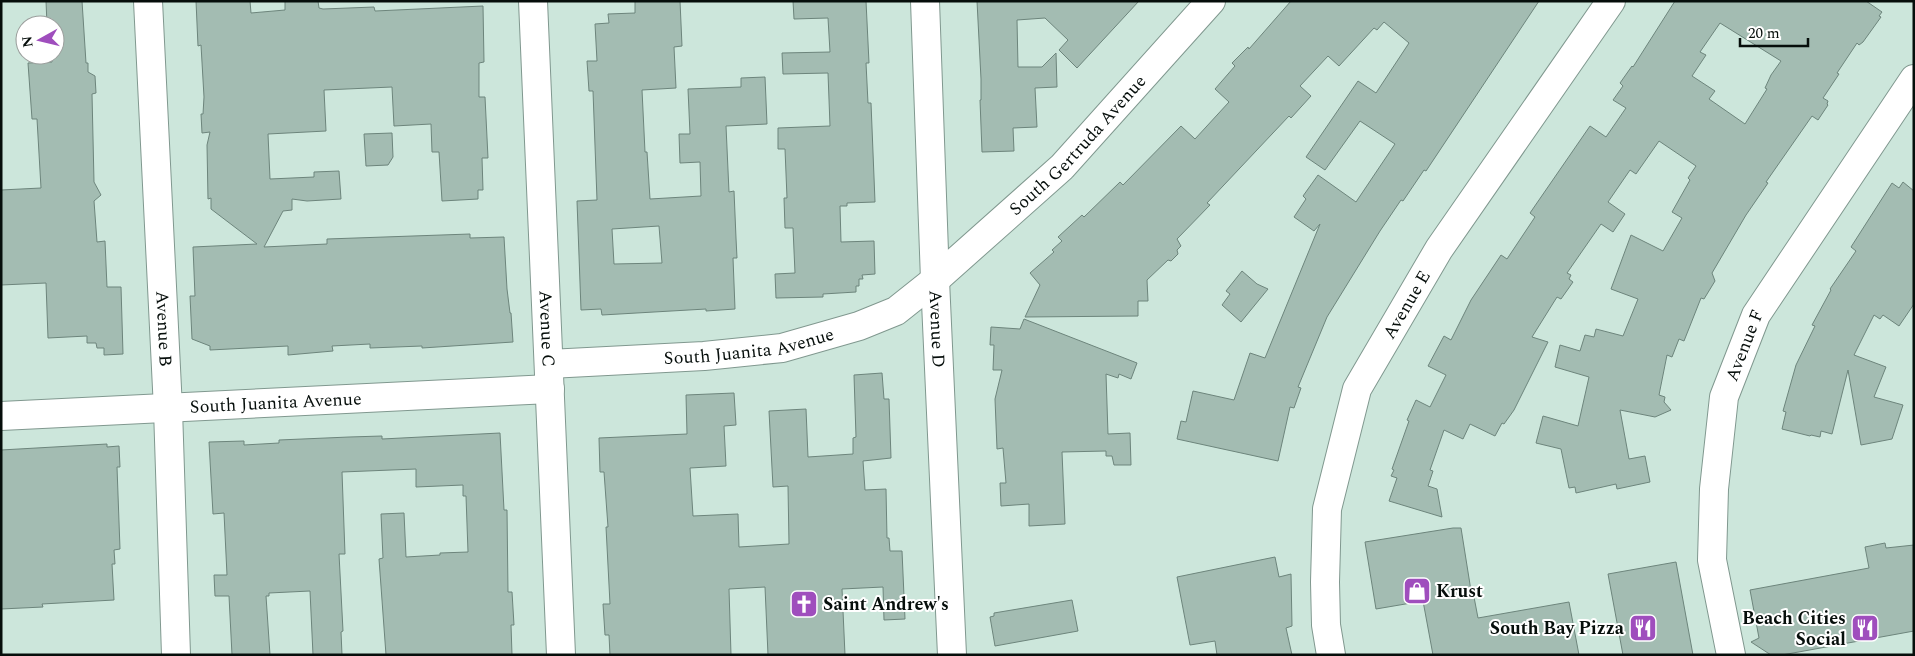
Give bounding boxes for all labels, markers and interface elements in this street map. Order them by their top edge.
north arrow [15,15,65,65]
scale bar [1740,15,1808,47]
text: 20 m [1748,22,1780,45]
text: N [16,35,39,49]
street label: South Gertruda Avenue [1003,69,1153,222]
street label: Avenue E [1376,265,1438,344]
street label: Avenue D [921,289,952,368]
street label: Avenue B [148,290,179,367]
street label: Avenue C [531,290,562,368]
street label: Avenue F [1718,306,1771,385]
street label: South Juanita Avenue [663,321,837,372]
street label: South Juanita Avenue [189,385,362,421]
shop icon: Krust [1402,576,1432,606]
place label: Krust [1436,578,1483,605]
church icon: Saint Andrew's [789,589,819,619]
place label: Saint Andrew's [823,591,949,618]
place label: Beach Cities Social [1742,605,1846,653]
restaurant icon: South Bay Pizza [1628,613,1658,643]
restaurant icon: Beach Cities Social [1850,613,1880,643]
place label: South Bay Pizza [1490,615,1625,642]

